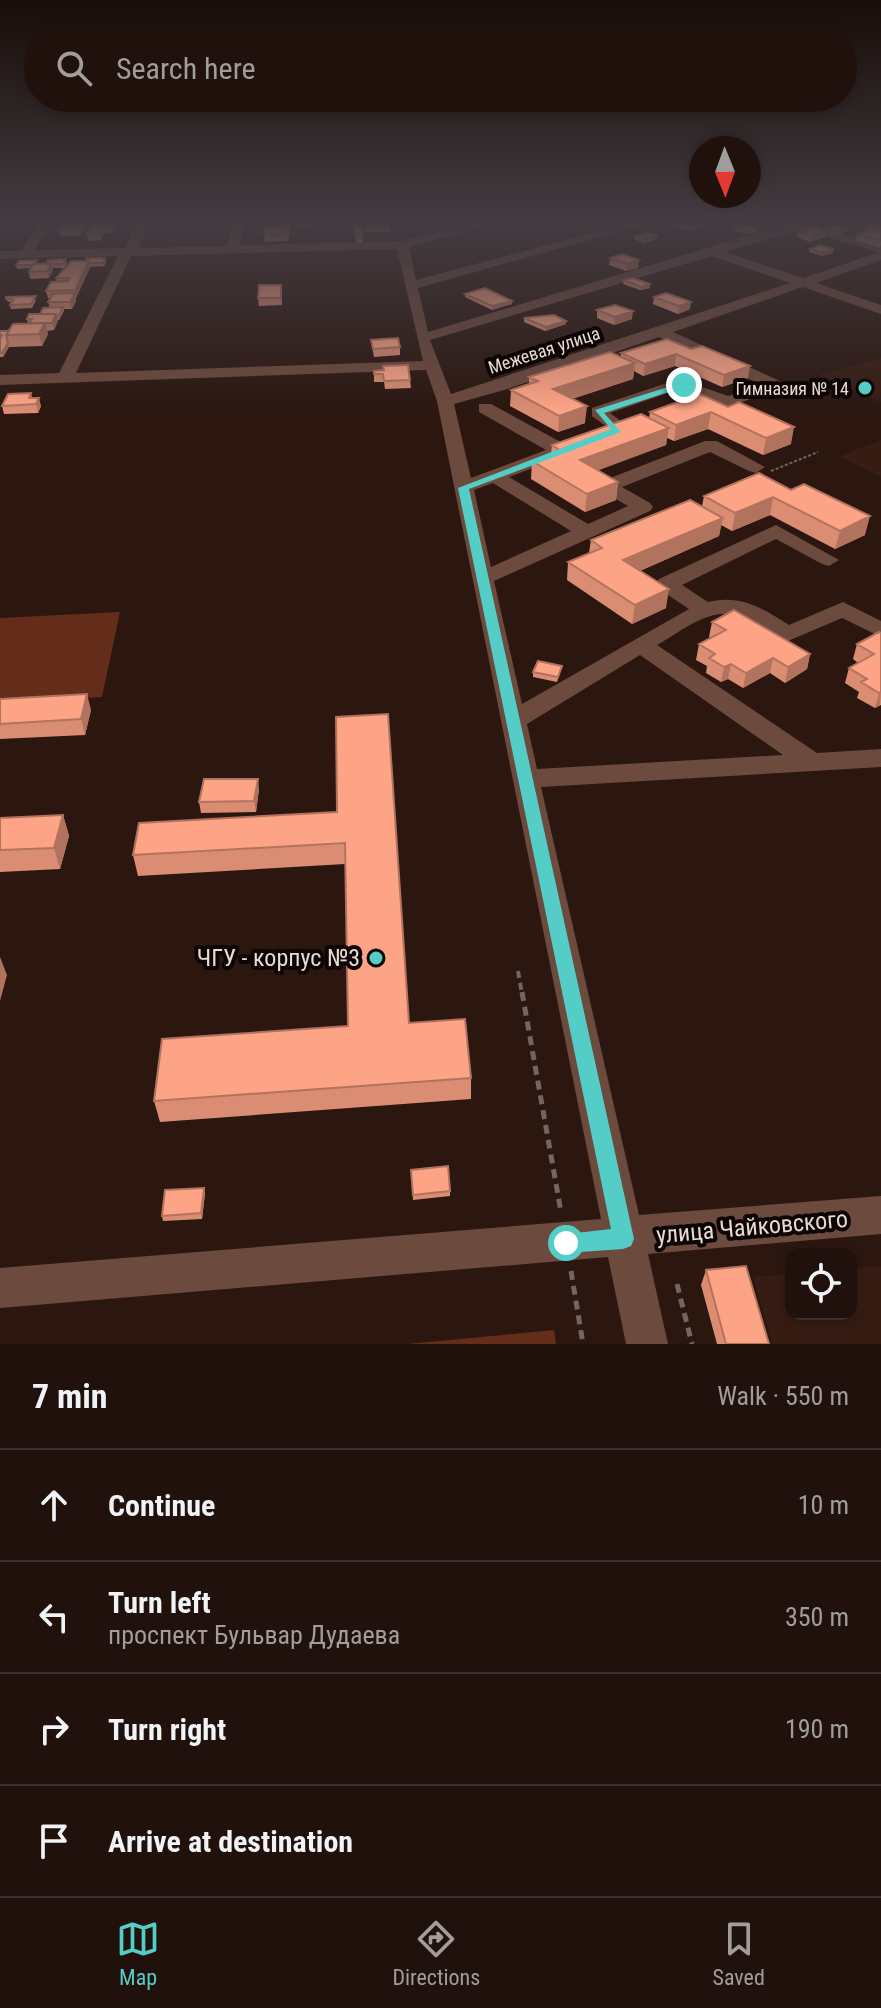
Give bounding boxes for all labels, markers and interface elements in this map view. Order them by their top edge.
search box [24,24,857,112]
icon: search [52,46,96,90]
text: Search here [116,51,256,86]
north arrow [689,136,761,208]
street label: Межевая улица [485,322,603,378]
route end [666,367,702,403]
place label: Гимназия № 14 [736,378,849,399]
marker: Гимназия № 14 [856,379,874,397]
place label: ЧГУ - корпус №3 [197,944,360,972]
marker: ЧГУ - корпус №3 [367,949,385,967]
street label: улица Чайковского [655,1205,849,1249]
route start [548,1225,584,1261]
map controls [785,1248,857,1320]
button: locate [785,1248,857,1320]
text: 7 min [32,1376,108,1416]
text: Walk · 550 m [717,1381,849,1411]
icon: ahead [32,1483,76,1527]
text: Continue [108,1488,215,1523]
text: 10 m [798,1490,849,1520]
text: Turn left [108,1585,211,1620]
icon: left [32,1595,76,1639]
text: 350 m [785,1602,849,1632]
text: проспект Бульвар Дудаева [108,1620,400,1650]
icon: right [32,1707,76,1751]
text: Turn right [108,1712,226,1747]
text: 190 m [785,1714,849,1744]
icon: arrive [32,1819,76,1863]
text: Arrive at destination [108,1824,353,1859]
tab: Map [116,1917,160,1990]
tab: Directions [392,1917,480,1990]
tab: Saved [713,1917,765,1990]

